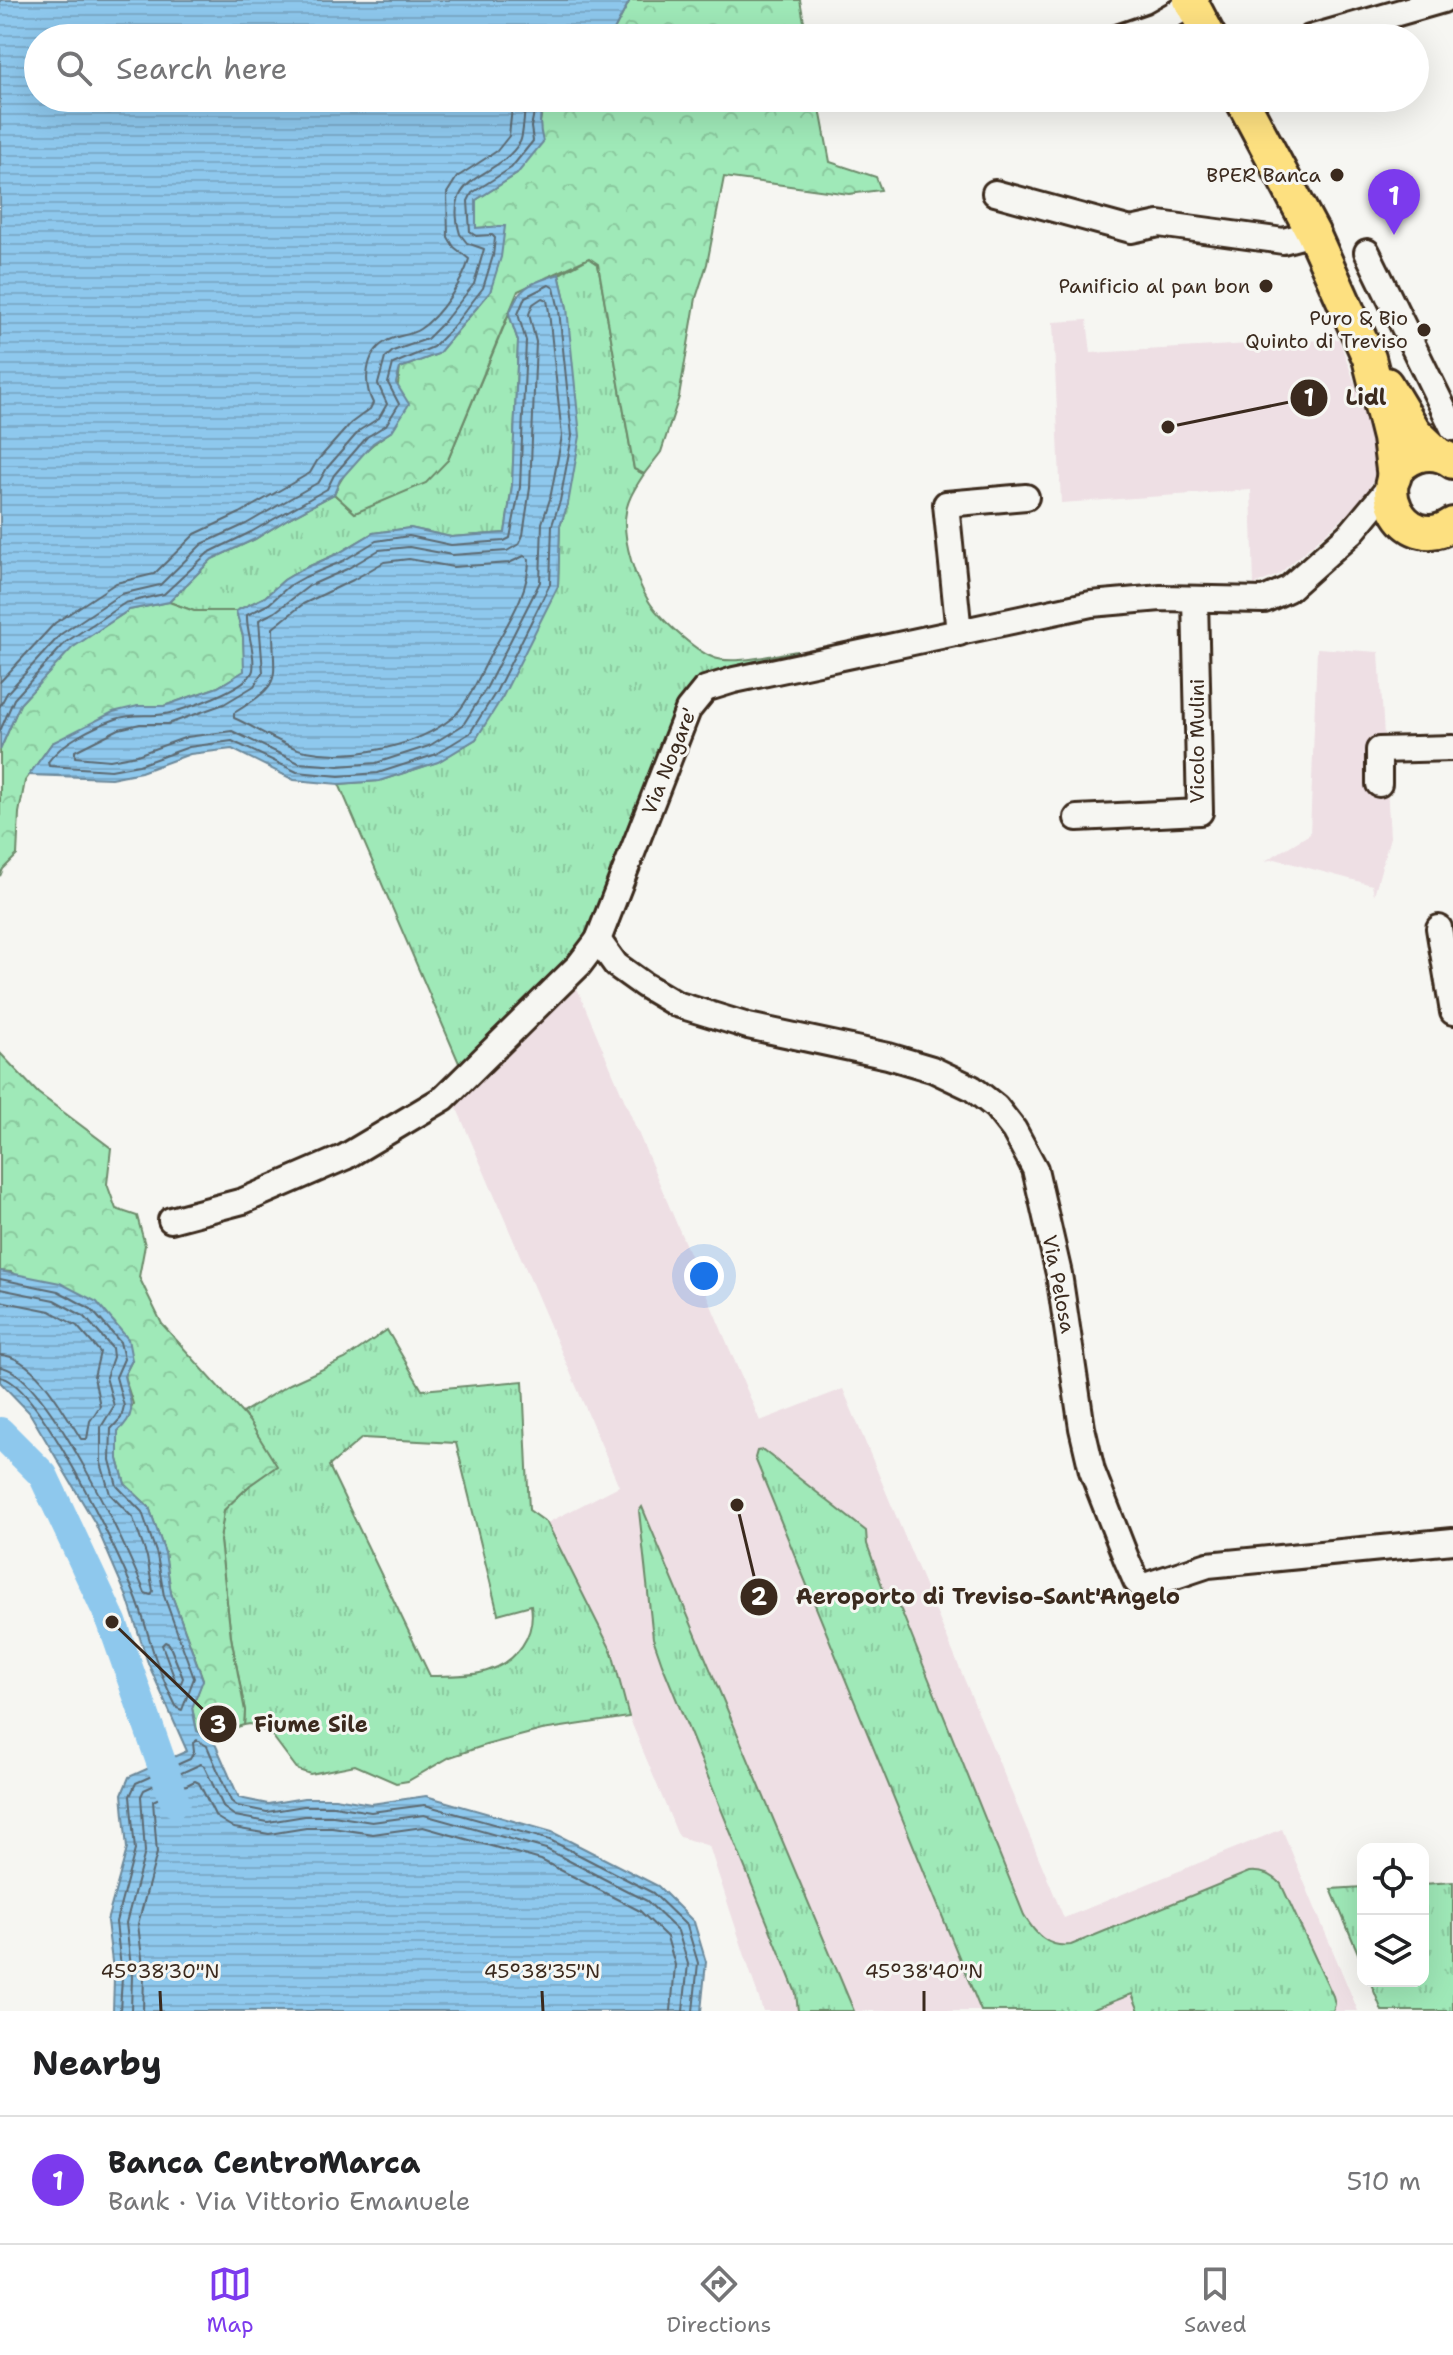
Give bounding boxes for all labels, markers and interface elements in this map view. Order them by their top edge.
search box [24,24,1429,112]
icon: search [52,46,96,90]
text: Search here [116,48,287,89]
place label: BPER Banca [1206,162,1322,188]
marker: BPER Banca [1328,166,1346,184]
pin: 1 [1368,169,1420,235]
place label: Panificio al pan bon [1059,273,1250,299]
marker: Panificio al pan bon [1257,277,1275,295]
place label: Puro & Bio Quinto di Treviso [1245,305,1408,354]
marker: Puro & Bio Quinto di Treviso [1415,321,1433,339]
callout: Lidl [1289,375,1402,421]
text: 1 [1304,382,1314,414]
text: Lidl [1346,383,1387,412]
street label: Vicolo Mulini [1184,679,1210,803]
street label: Via Nogare' [636,704,702,818]
street label: Via Pelosa [1037,1233,1081,1336]
your location [684,1256,724,1296]
callout: Aeroporto di Treviso-Sant'Angelo [739,1574,1196,1620]
text: 2 [751,1581,768,1613]
text: Aeroporto di Treviso-Sant'Angelo [796,1582,1180,1611]
callout: Fiume Sile [198,1701,383,1747]
text: 3 [210,1709,226,1741]
text: Fiume Sile [254,1710,368,1739]
map controls [1357,1843,1429,1987]
button: locate [1357,1843,1429,1915]
button: layers [1357,1915,1429,1987]
text: 45°38'30"N [101,1958,219,1984]
text: 45°38'35"N [484,1958,600,1984]
text: 45°38'40"N [865,1958,983,1984]
text: Nearby [32,2040,162,2086]
text: Banca CentroMarca [108,2142,420,2183]
text: 1 [52,2163,64,2198]
text: 510 m [1347,2163,1421,2198]
text: Bank · Via Vittorio Emanuele [108,2183,471,2218]
tab: Map [206,2262,254,2339]
tab: Directions [666,2262,771,2339]
tab: Saved [1184,2262,1247,2339]

